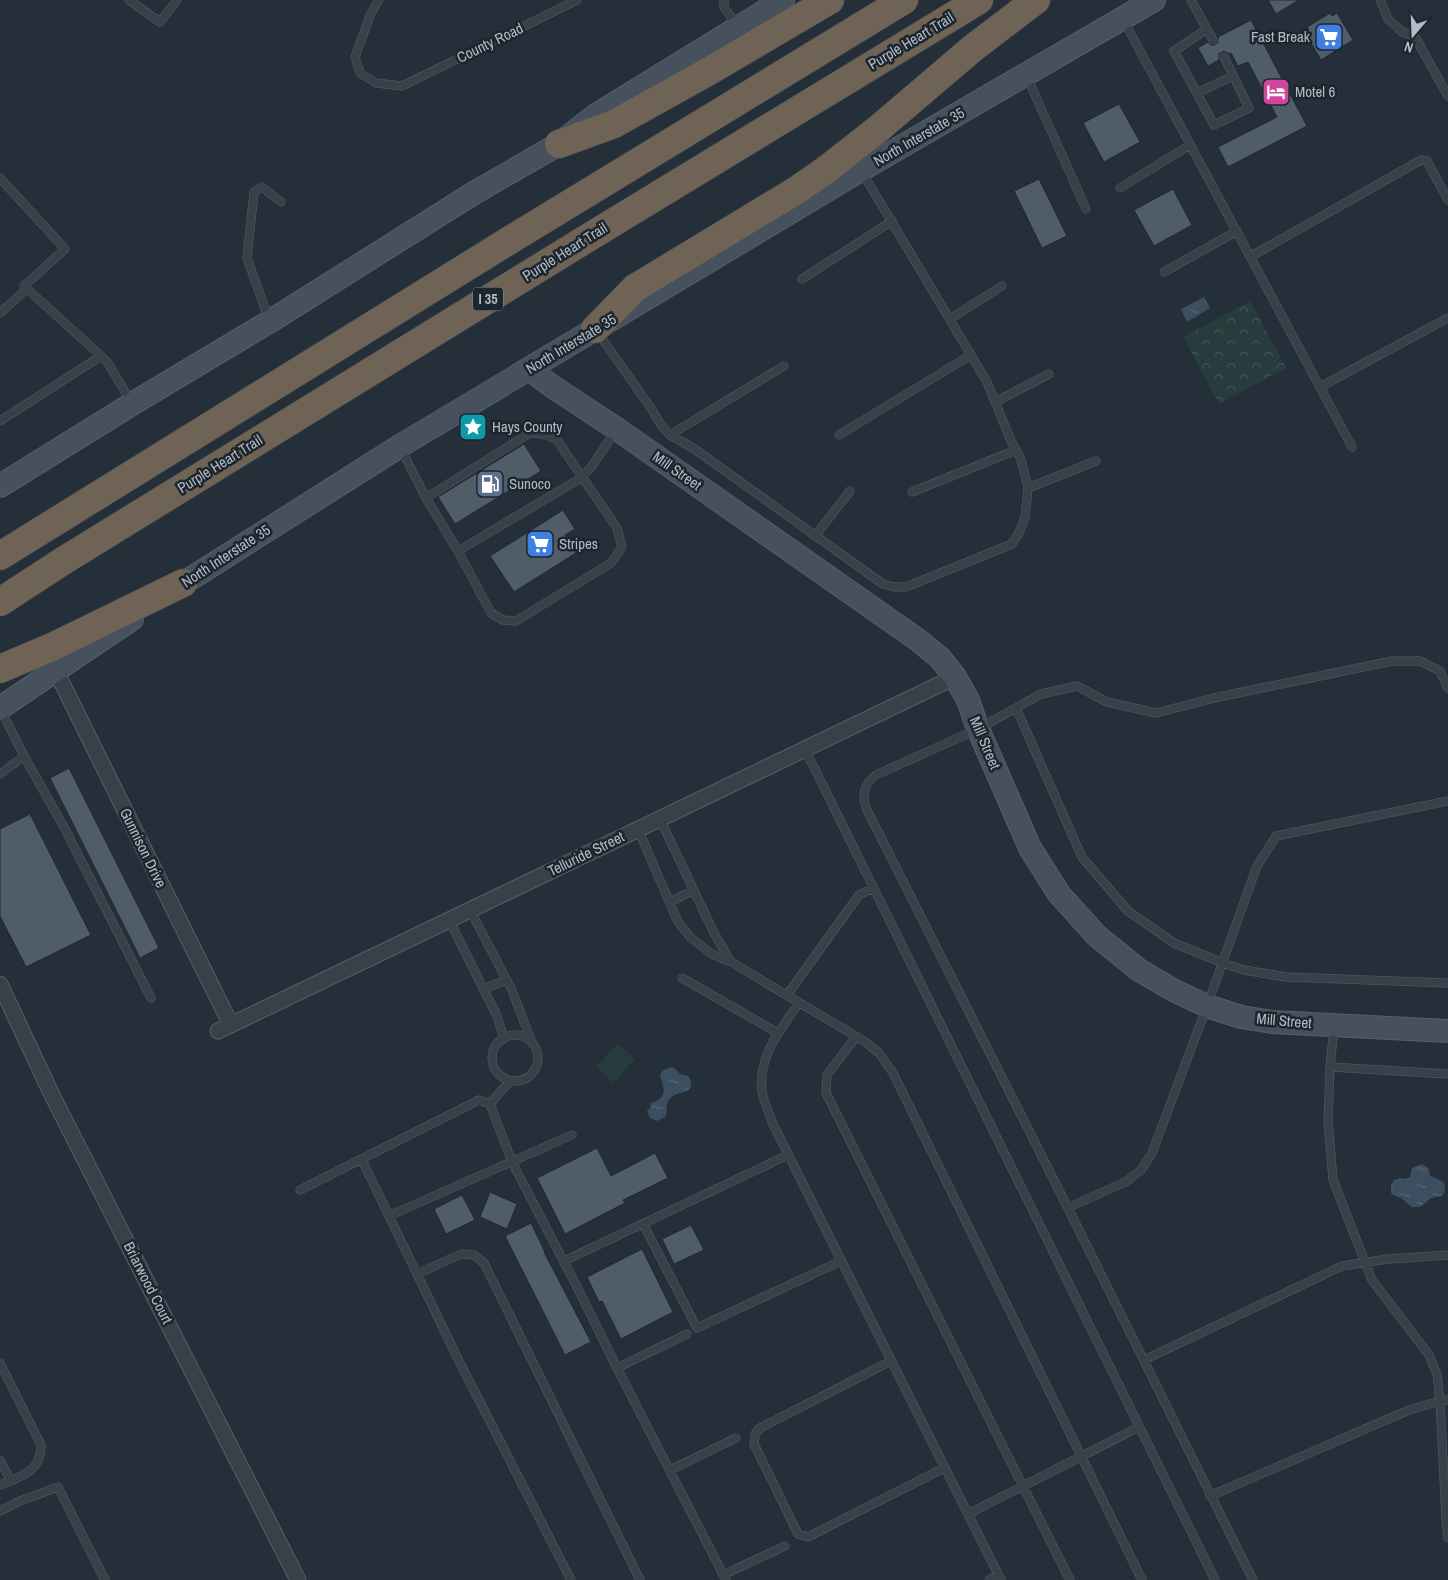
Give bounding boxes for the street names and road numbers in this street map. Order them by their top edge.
street label: Purple Heart Trail [864,7,957,74]
street label: County Road [453,17,527,68]
street label: North Interstate 35 [869,102,968,171]
street label: Purple Heart Trail [518,217,611,286]
road number: I 35 [473,288,503,310]
street label: North Interstate 35 [522,308,620,379]
street label: Purple Heart Trail [173,429,266,498]
street label: Mill Street [649,446,706,495]
street label: North Interstate 35 [177,519,274,592]
street label: Mill Street [965,713,1006,773]
street label: Gunnison Drive [115,804,172,891]
street label: Telluride Street [544,826,628,881]
street label: Mill Street [1256,1008,1313,1033]
street label: Briarwood Court [119,1238,178,1328]

